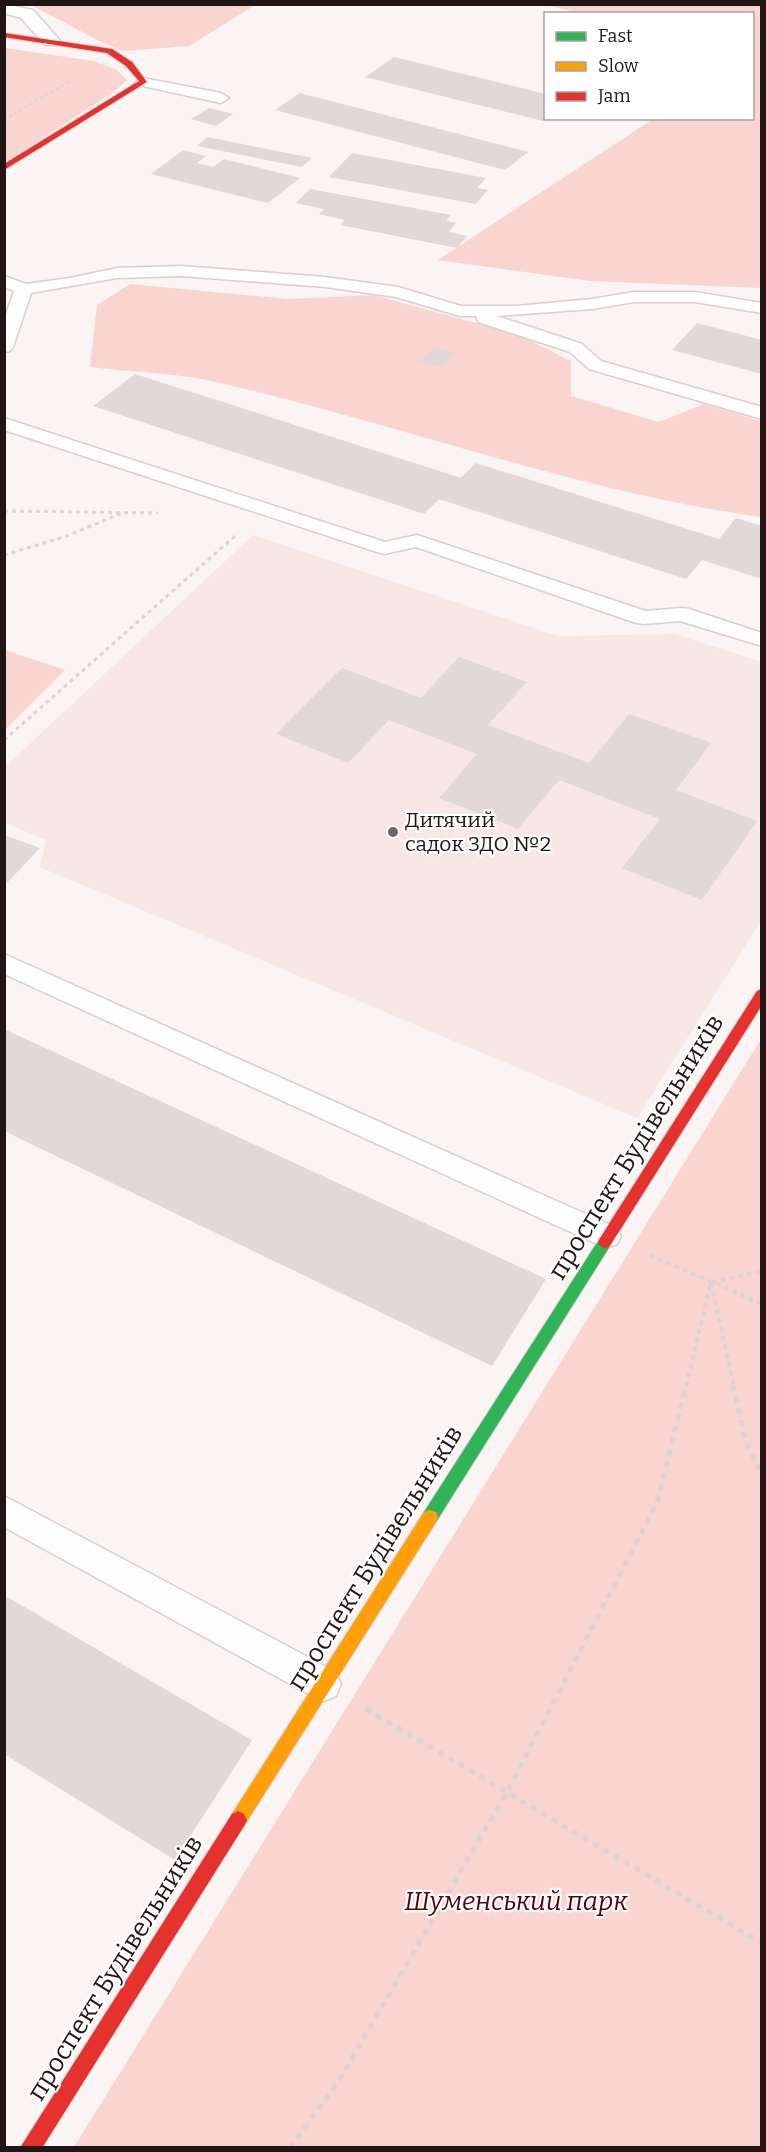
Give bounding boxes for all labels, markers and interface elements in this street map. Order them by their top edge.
legend [544,12,754,120]
text: Fast [598,25,633,47]
text: Slow [598,55,639,77]
text: Jam [597,85,631,107]
place label: Дитячий садок ЗДО №2 [405,807,551,857]
marker: Дитячий садок ЗДО №2 [386,825,400,839]
street label: проспект Будівельників [542,1009,730,1285]
street label: проспект Будівельників [281,1420,469,1696]
street label: проспект Будівельників [21,1830,209,2106]
park label: Шуменський парк [404,1886,628,1917]

